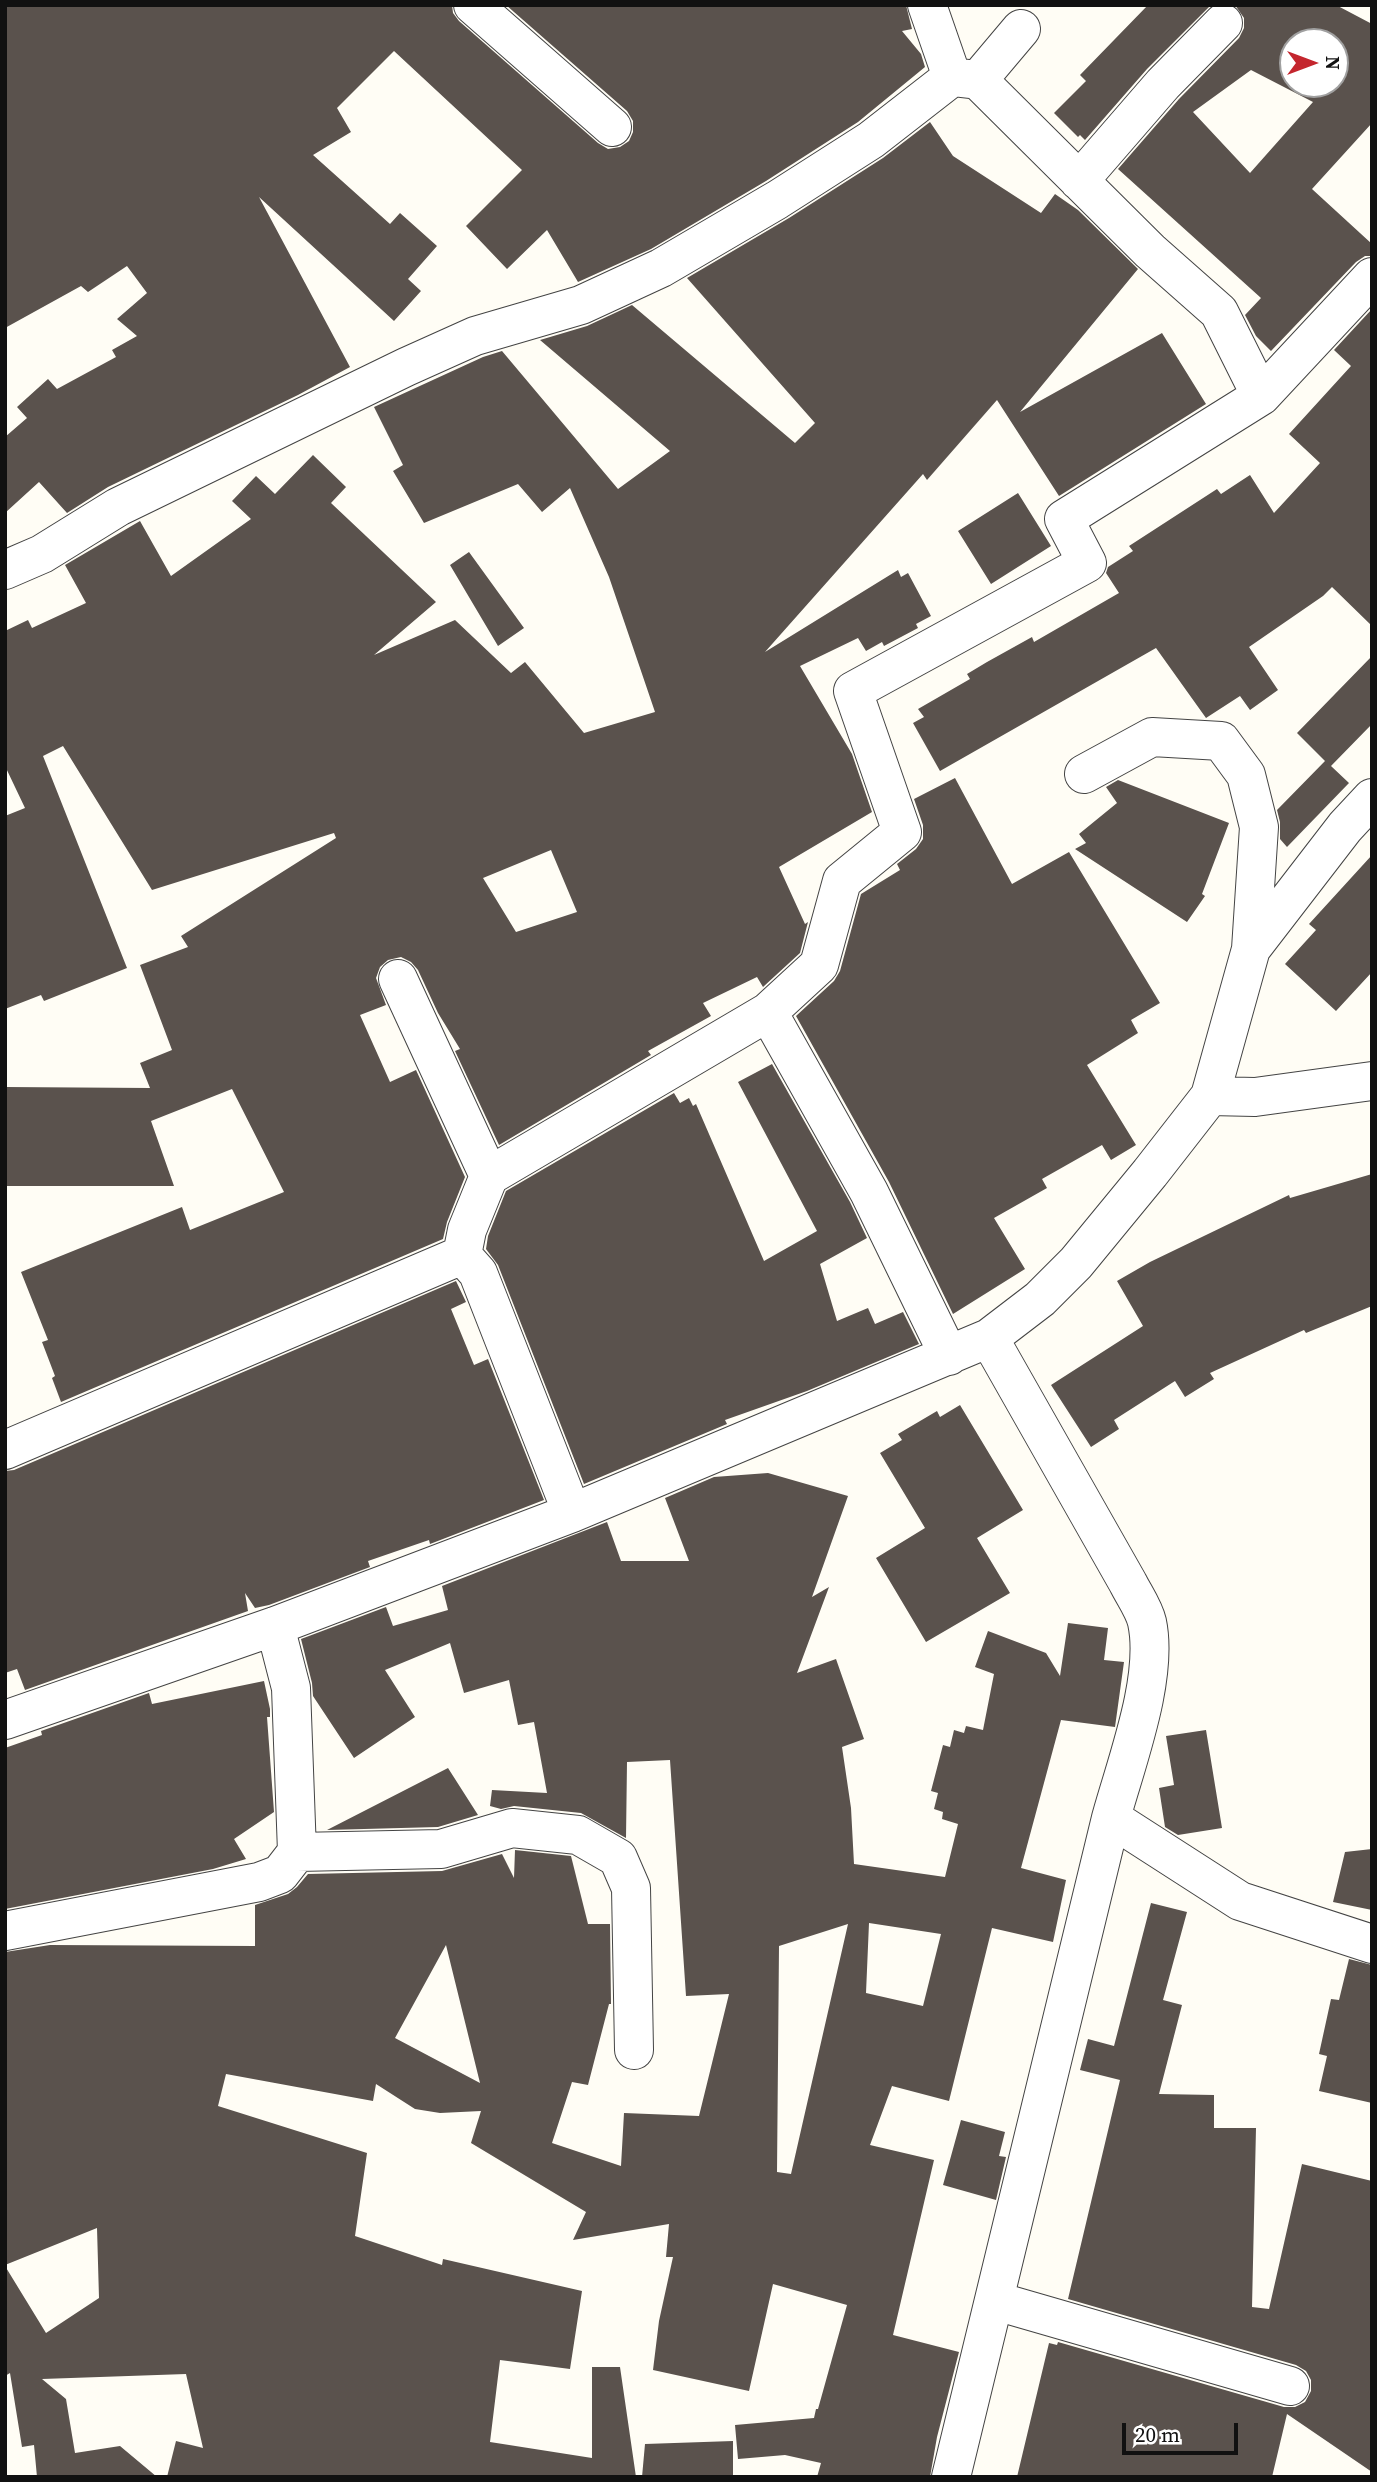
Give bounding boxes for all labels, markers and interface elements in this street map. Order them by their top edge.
north arrow [1279,28,1349,98]
text: N [1320,56,1346,70]
scale bar [1125,2408,1240,2452]
text: 20 m [1135,2420,1180,2449]

